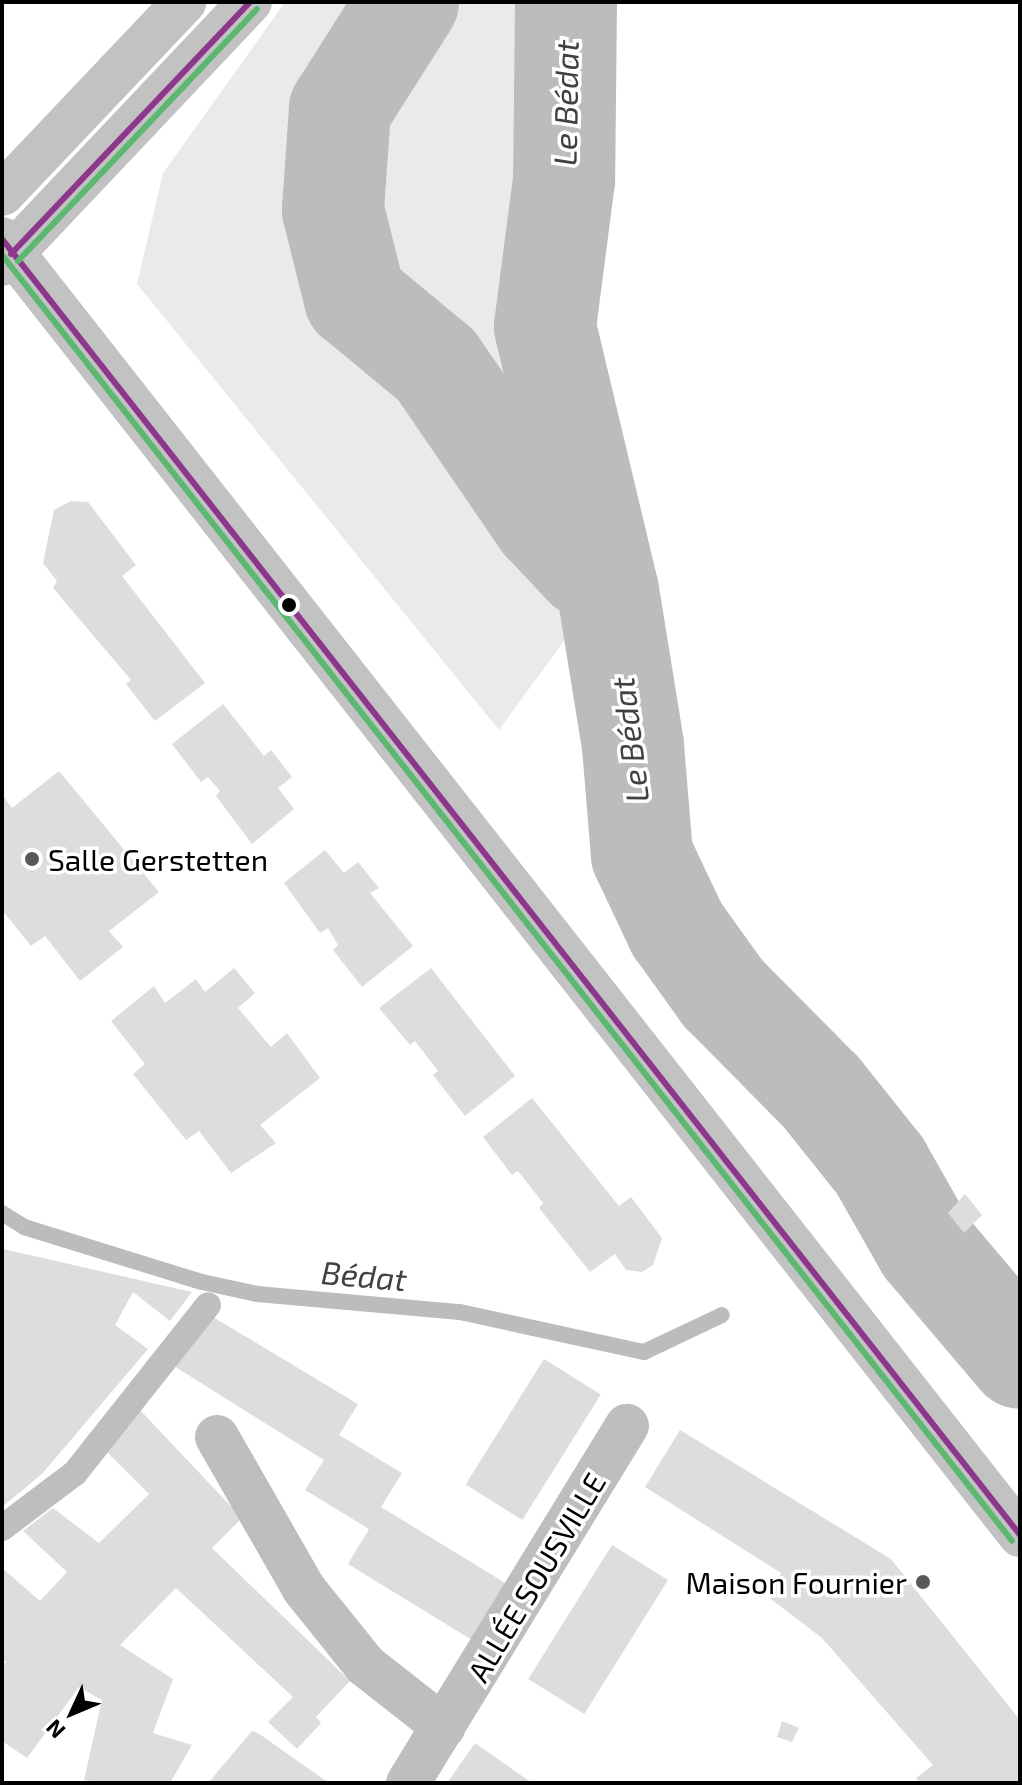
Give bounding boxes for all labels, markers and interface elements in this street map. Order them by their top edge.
water label: Le Bédat [545,40,585,166]
unlabelled marker [281,597,297,613]
water label: Le Bédat [602,675,656,805]
place label: Salle Gerstetten [48,841,268,877]
marker: Salle Gerstetten [23,850,41,868]
water label: Bédat [320,1252,408,1298]
street label: ALLÉE SOUSVILLE [459,1466,613,1688]
place label: Maison Fournier [686,1564,907,1600]
marker: Maison Fournier [914,1573,932,1591]
north arrow [32,1673,112,1753]
text: N [40,1715,70,1744]

